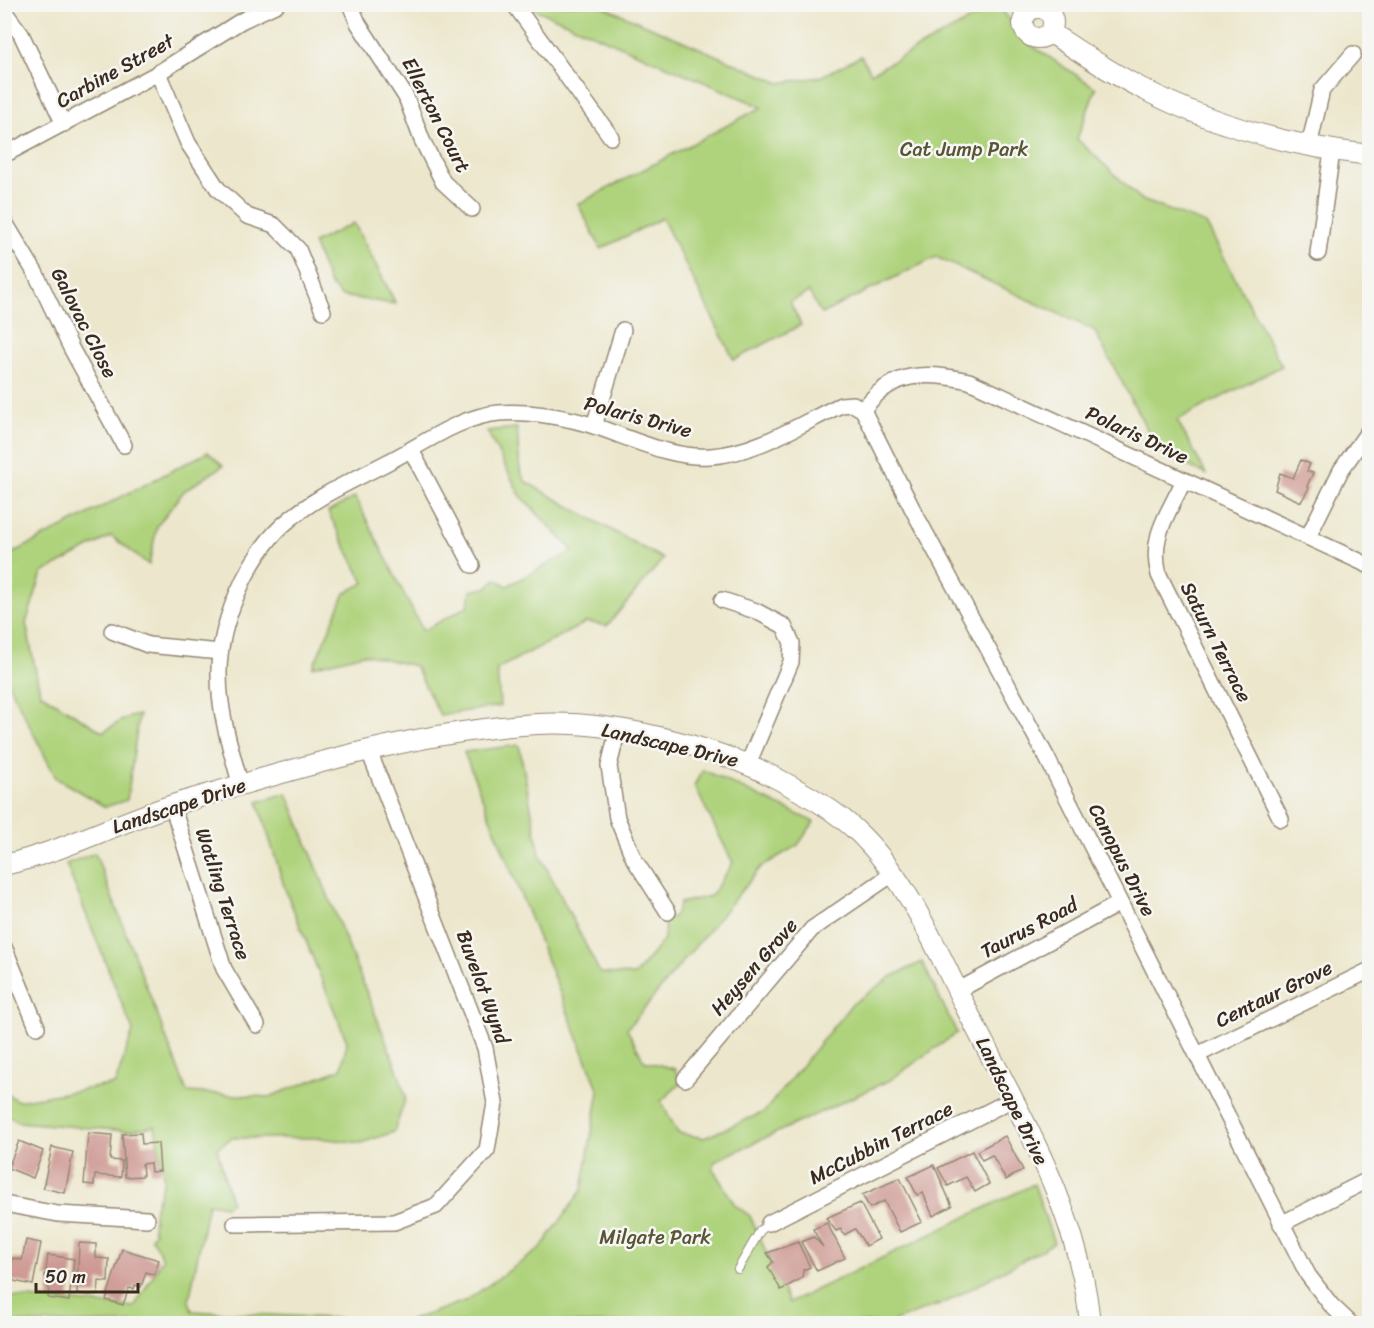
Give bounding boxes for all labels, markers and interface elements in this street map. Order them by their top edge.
street label: Carbine Street [49,24,181,118]
street label: Ellerton Court [392,51,480,179]
park label: Cat Jump Park [900,132,1028,167]
street label: Galovac Close [41,261,127,385]
street label: Polaris Drive [580,386,696,448]
street label: Polaris Drive [1080,396,1194,474]
street label: Saturn Terrace [1170,575,1262,709]
street label: Landscape Drive [598,712,742,778]
street label: Landscape Drive [107,768,251,844]
street label: Canopus Drive [1078,797,1166,923]
street label: Watling Terrace [185,823,261,965]
street label: Taurus Road [974,887,1085,968]
street label: Heysen Grove [701,910,807,1024]
street label: Buvelot Wynd [446,925,520,1050]
street label: Centaur Grove [1209,950,1339,1038]
street label: Landscape Drive [966,1031,1058,1171]
street label: McCubbin Terrace [803,1092,959,1194]
park label: Milgate Park [599,1220,711,1255]
scale bar [36,1256,138,1294]
text: 50 m [45,1261,86,1293]

